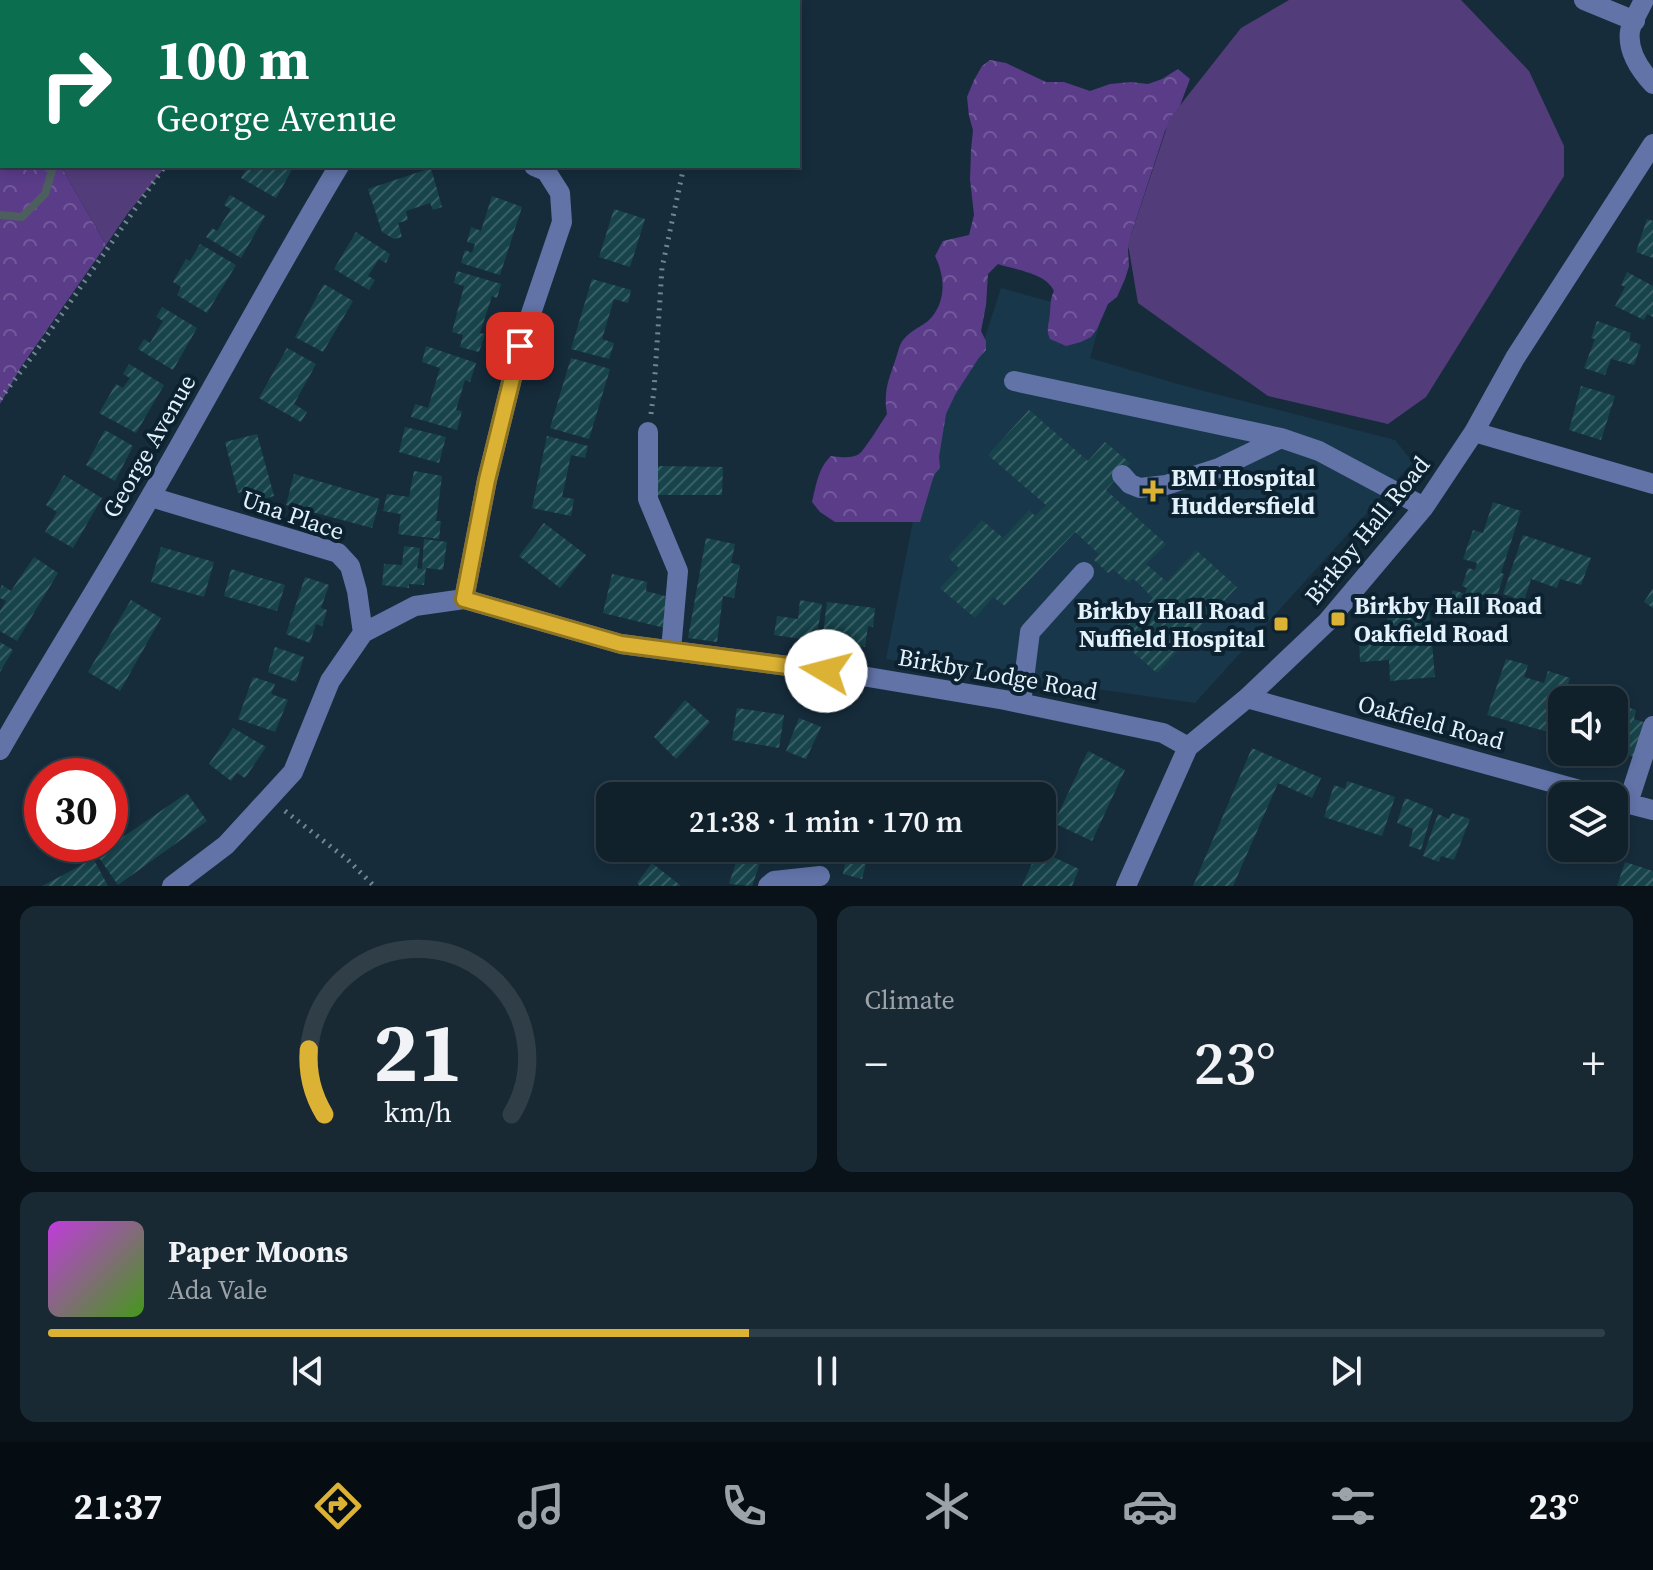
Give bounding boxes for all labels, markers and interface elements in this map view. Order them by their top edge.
text: 100 m [156,21,310,98]
icon: right [24,32,128,136]
text: George Avenue [156,94,397,143]
pin [486,312,554,380]
icon: arrive [498,324,542,368]
street label: George Avenue [95,368,203,524]
street label: Birkby Hall Road [1297,449,1437,611]
place label: BMI Hospital Huddersfield [1171,461,1316,522]
marker: BMI Hospital Huddersfield [1142,480,1164,502]
street label: Una Place [237,482,349,548]
place label: Birkby Hall Road Oakfield Road [1354,589,1542,650]
place label: Birkby Hall Road Nuffield Hospital [1077,594,1265,655]
marker: Birkby Hall Road Oakfield Road [1329,610,1347,628]
marker: Birkby Hall Road Nuffield Hospital [1272,615,1290,633]
position arrow [784,629,868,713]
street label: Birkby Lodge Road [896,640,1101,708]
map controls [1548,686,1628,862]
button: sound [1548,686,1628,766]
street label: Oakfield Road [1354,687,1508,757]
speed limit sign: 30 [24,758,128,862]
button: layers [1548,782,1628,862]
text: 21:38 · 1 min · 170 m [689,801,963,842]
text: Climate [865,982,955,1018]
text: 21 [373,995,463,1109]
text: 23° [1194,1022,1276,1104]
text: − [865,1033,888,1094]
text: + [1582,1033,1605,1094]
text: km/h [384,1092,452,1132]
text: Paper Moons [168,1231,348,1272]
text: Ada Vale [168,1272,267,1308]
icon: previous [286,1349,330,1393]
icon: pause [805,1349,849,1393]
icon: next [1324,1349,1368,1393]
icon: directions [310,1478,366,1534]
icon: music [513,1478,569,1534]
icon: phone [716,1478,772,1534]
icon: climate [919,1478,975,1534]
icon: car [1122,1478,1178,1534]
icon: filters [1325,1478,1381,1534]
text: 21:37 [74,1482,162,1531]
text: 23° [1529,1482,1579,1531]

